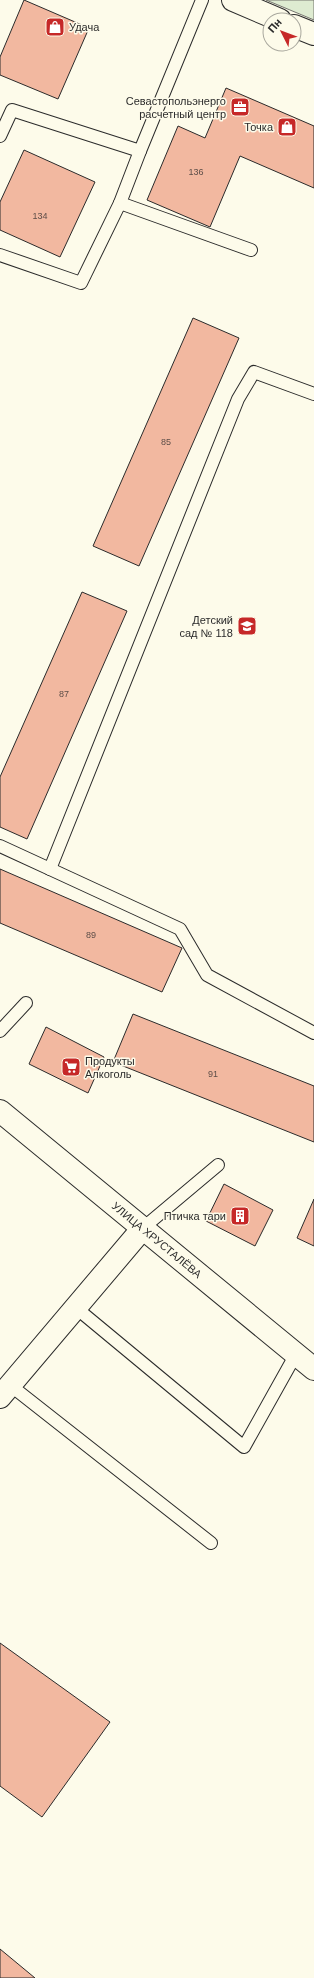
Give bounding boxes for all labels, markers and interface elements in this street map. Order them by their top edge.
north arrow [262,12,302,52]
shop icon: Удача [44,16,66,38]
text: Пн [265,16,284,35]
place label: Удача [69,21,100,33]
place label: Севастопольэнерго расчетный центр [126,95,226,120]
office icon: Севастопольэнерго расчетный центр [229,96,251,118]
shop icon: Точка [276,116,298,138]
place label: Точка [244,121,274,133]
house number: 136 [188,167,204,177]
house number: 134 [32,211,48,221]
house number: 85 [161,437,171,447]
place label: Детский сад № 118 [180,614,233,639]
school or university icon: Детский сад № 118 [236,615,258,637]
house number: 87 [59,689,69,699]
house number: 89 [86,930,96,940]
place label: Продукты Алкоголь [85,1055,135,1080]
supermarket icon: Продукты Алкоголь [60,1056,82,1078]
house number: 91 [208,1069,218,1079]
street label: УЛИЦА ХРУСТАЛЁВА [110,1200,205,1281]
building icon: Птичка тари [229,1205,251,1227]
place label: Птичка тари [164,1210,226,1222]

